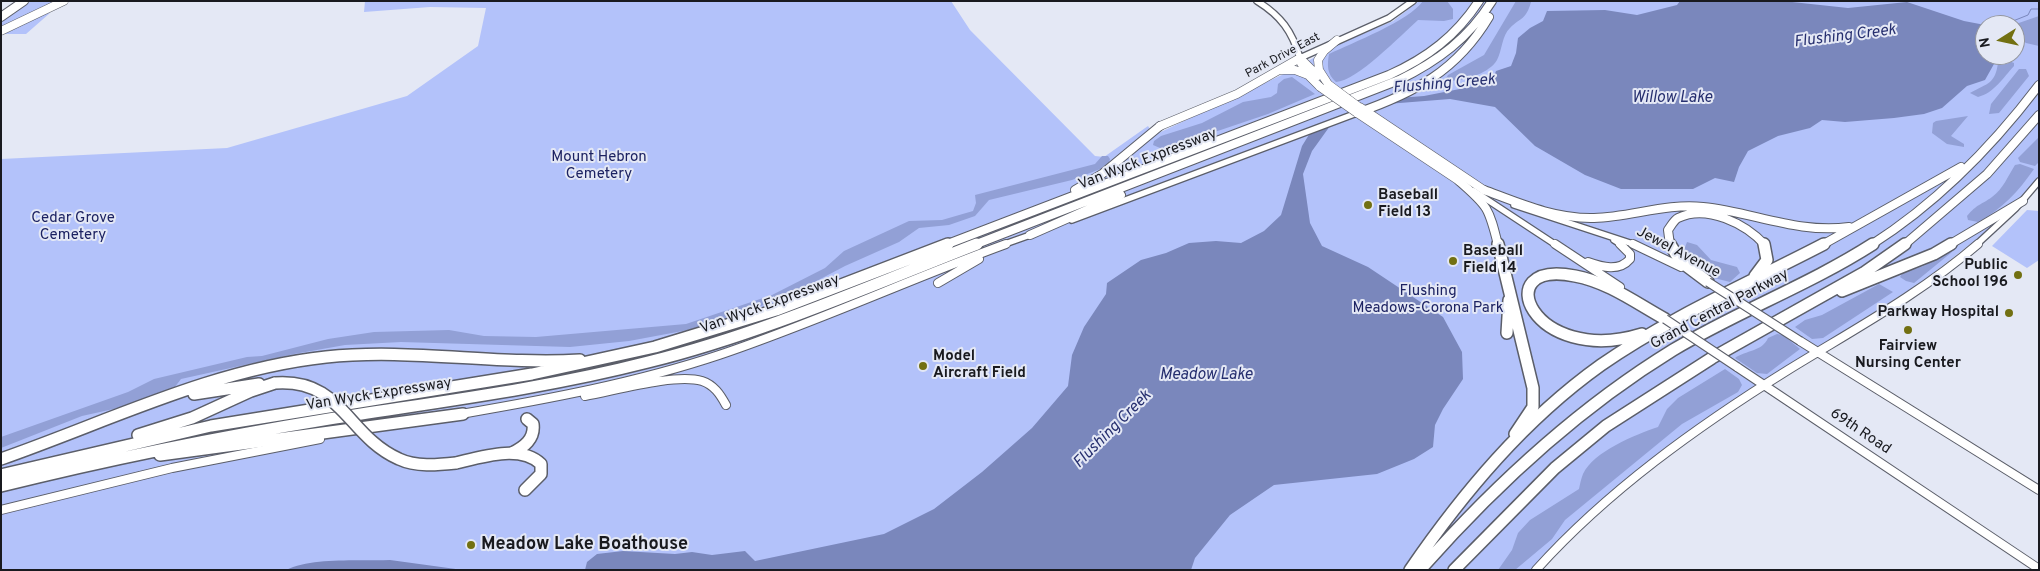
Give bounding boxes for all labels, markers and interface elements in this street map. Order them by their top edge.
north arrow [1975,15,2025,65]
water label: Flushing Creek [1793,21,1897,53]
street label: Park Drive East [1243,30,1323,82]
text: N [1976,36,1995,49]
water label: Flushing Creek [1392,71,1496,99]
water label: Willow Lake [1632,89,1712,109]
street label: Van Wyck Expressway [1076,125,1220,195]
park label: Mount Hebron Cemetery [551,149,647,184]
place label: Baseball Field 13 [1378,187,1438,222]
marker: Baseball Field 13 [1362,199,1374,211]
park label: Cedar Grove Cemetery [31,210,115,245]
street label: Jewel Avenue [1633,223,1723,283]
place label: Baseball Field 14 [1463,243,1523,278]
marker: Baseball Field 14 [1447,255,1459,267]
place label: Public School 196 [1932,257,2008,292]
street label: Grand Central Parkway [1648,266,1792,354]
marker: Public School 196 [2012,269,2024,281]
street label: Van Wyck Expressway [698,271,842,339]
park label: Flushing Meadows-Corona Park [1352,283,1504,318]
place label: Parkway Hospital [1877,304,1999,322]
marker: Parkway Hospital [2003,307,2015,319]
marker: Fairview Nursing Center [1902,324,1914,336]
place label: Fairview Nursing Center [1855,338,1961,373]
place label: Model Aircraft Field [933,348,1026,383]
marker: Model Aircraft Field [917,360,929,372]
water label: Meadow Lake [1159,366,1253,386]
street label: Van Wyck Expressway [305,375,453,415]
water label: Flushing Creek [1070,387,1156,473]
street label: 69th Road [1826,405,1894,459]
place label: Meadow Lake Boathouse [481,534,688,556]
marker: Meadow Lake Boathouse [465,539,477,551]

